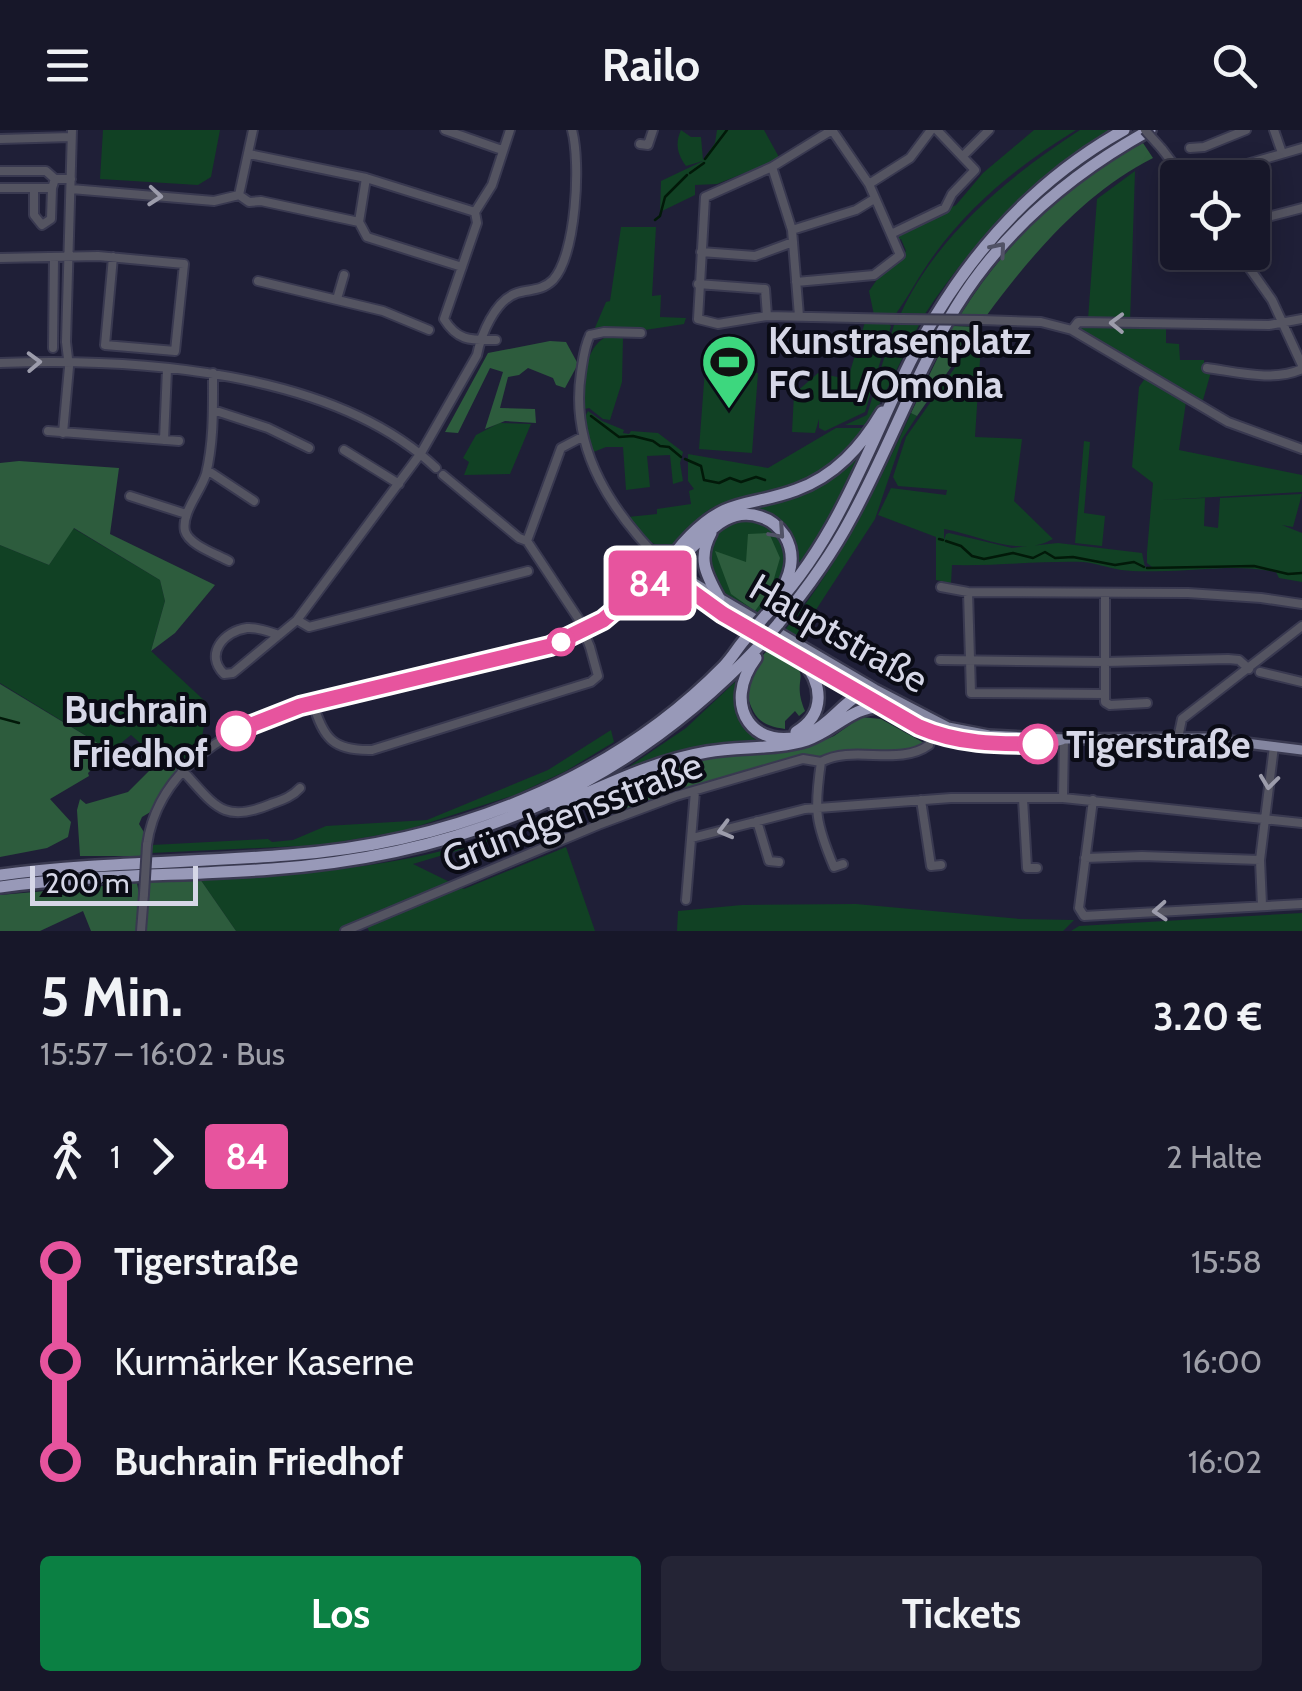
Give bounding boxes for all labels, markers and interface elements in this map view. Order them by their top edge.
icon: menu [40,38,95,93]
text: Railo [602,38,700,92]
icon: search [1207,38,1262,93]
map controls [1160,160,1270,270]
button: locate [1160,160,1270,270]
one-way arrow [148,185,164,207]
one-way arrow [988,242,1006,261]
one-way arrow [1108,312,1124,334]
place label: Kunstrasenplatz FC LL/Omonia [768,317,1031,408]
sports icon: Kunstrasenplatz FC LL/Omonia [699,332,759,411]
one-way arrow [27,352,43,373]
one-way arrow [766,520,784,539]
line badge: 84 [605,550,695,616]
text: 84 [629,562,671,605]
street label: Hauptstraße [741,563,937,703]
unlabelled marker [548,629,574,655]
place label: Buchrain Friedhof [64,686,208,777]
marker: Buchrain Friedhof [217,712,255,750]
place label: Tigerstraße [1066,721,1251,768]
marker: Tigerstraße [1019,725,1057,763]
street label: Gründgensstraße [435,741,709,883]
one-way arrow [1259,774,1280,790]
one-way arrow [717,818,734,839]
scale bar [30,861,198,906]
text: 200 m [45,866,130,900]
one-way arrow [1152,900,1168,921]
text: 5 Min. [40,963,183,1030]
text: 3.20 € [1153,993,1262,1040]
text: 15:57 – 16:02 · Bus [40,1034,285,1073]
icon: walk [40,1129,95,1184]
icon: forward [135,1129,190,1184]
text: 84 [225,1135,268,1178]
text: 1 [110,1137,120,1176]
text: 2 Halte [1166,1137,1262,1176]
text: Tigerstraße [114,1238,299,1285]
text: 15:58 [1191,1242,1262,1281]
text: Kurmärker Kaserne [114,1338,414,1385]
text: 16:00 [1182,1342,1262,1381]
text: Buchrain Friedhof [114,1438,403,1485]
text: 16:02 [1188,1442,1262,1481]
button: Los [40,1556,641,1671]
button: Tickets [661,1556,1262,1671]

